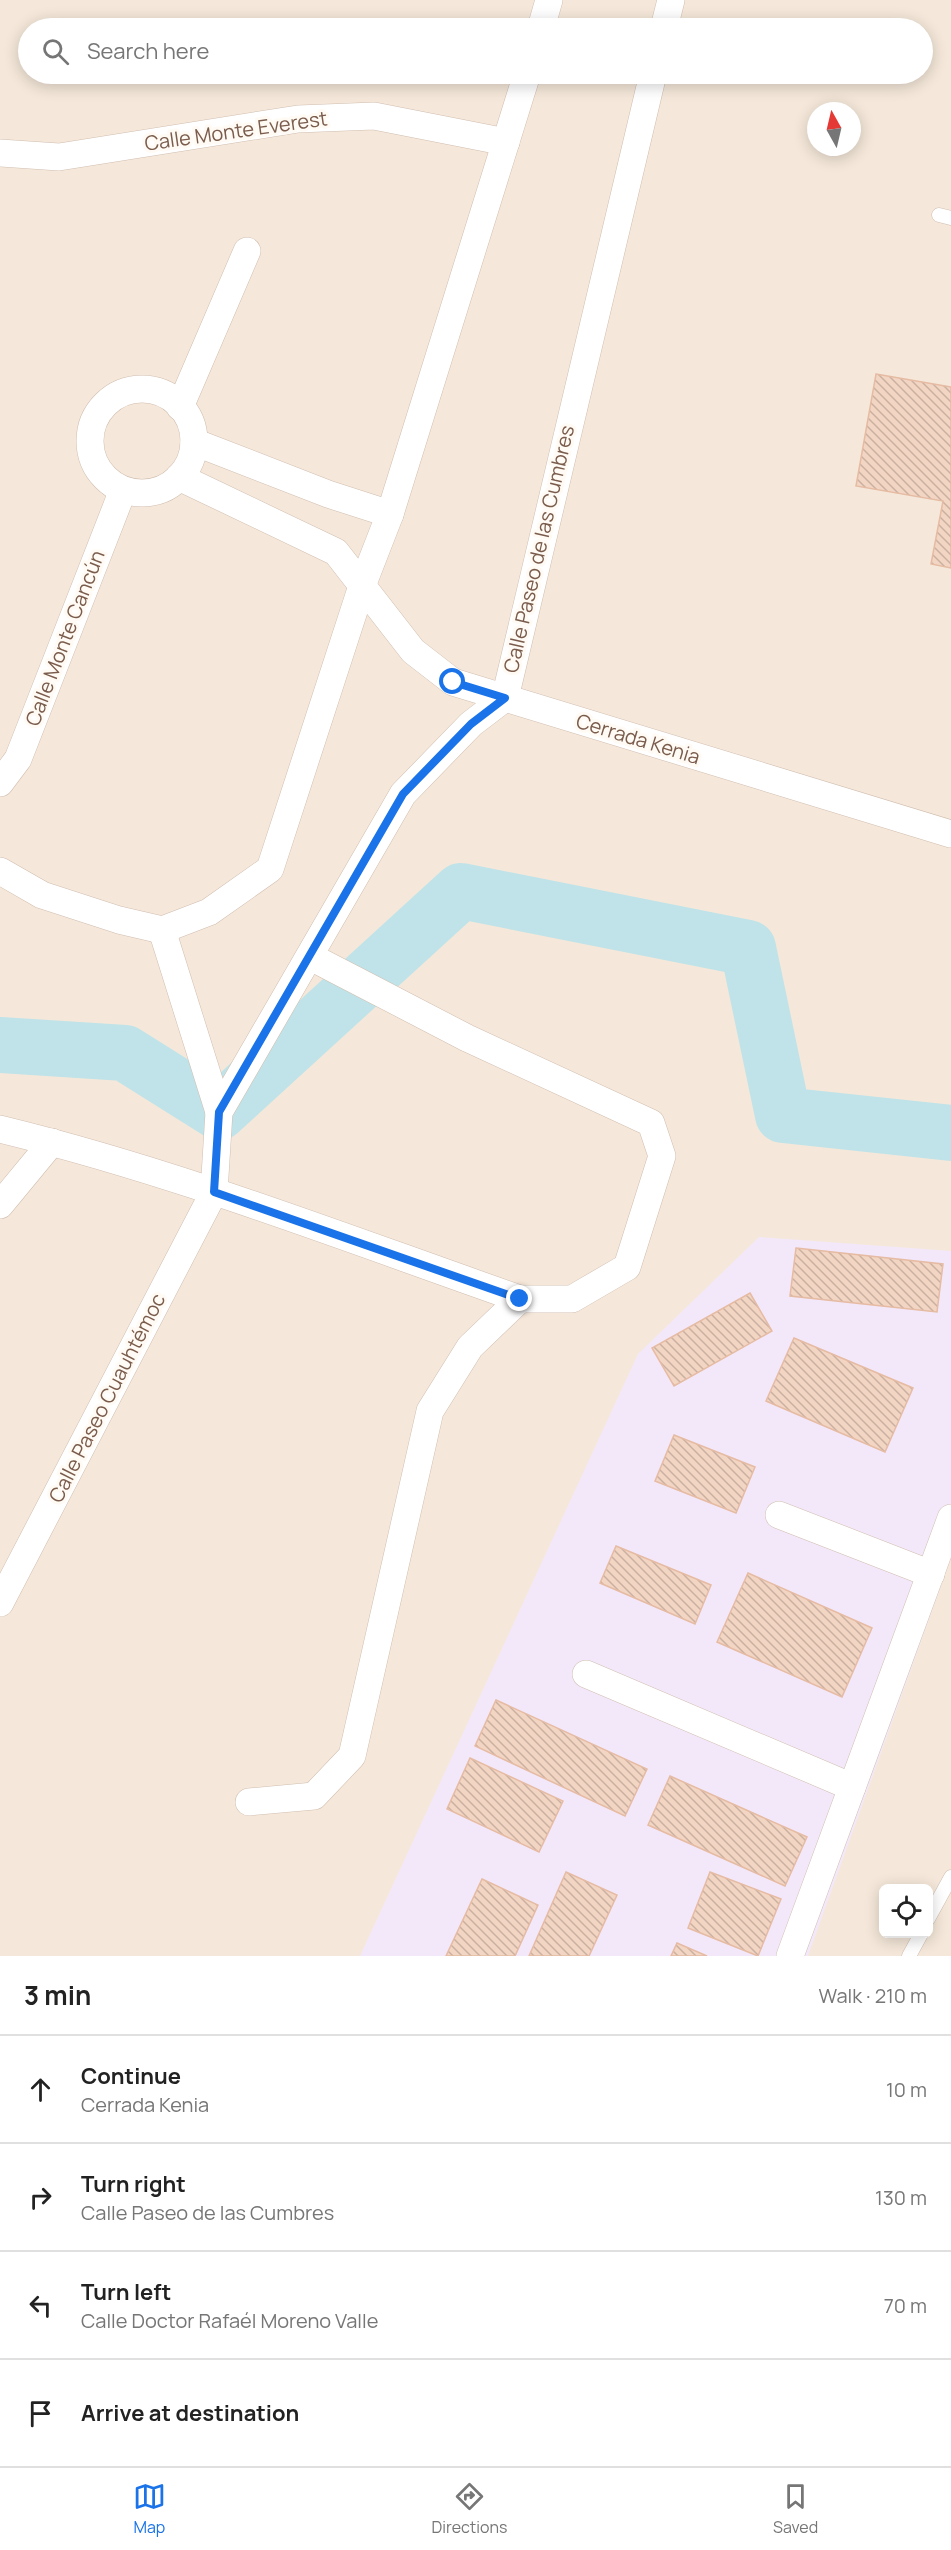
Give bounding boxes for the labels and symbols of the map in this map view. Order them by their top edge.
north arrow [807,102,861,156]
street label: Calle Monte Everest [143,104,329,157]
street label: Calle Paseo de las Cumbres [497,422,580,675]
street label: Calle Monte Cancún [19,546,111,730]
route start [439,668,465,694]
street label: Cerrada Kenia [573,707,703,770]
route end [506,1285,532,1311]
street label: Calle Paseo Cuauhtémoc [42,1289,171,1507]

